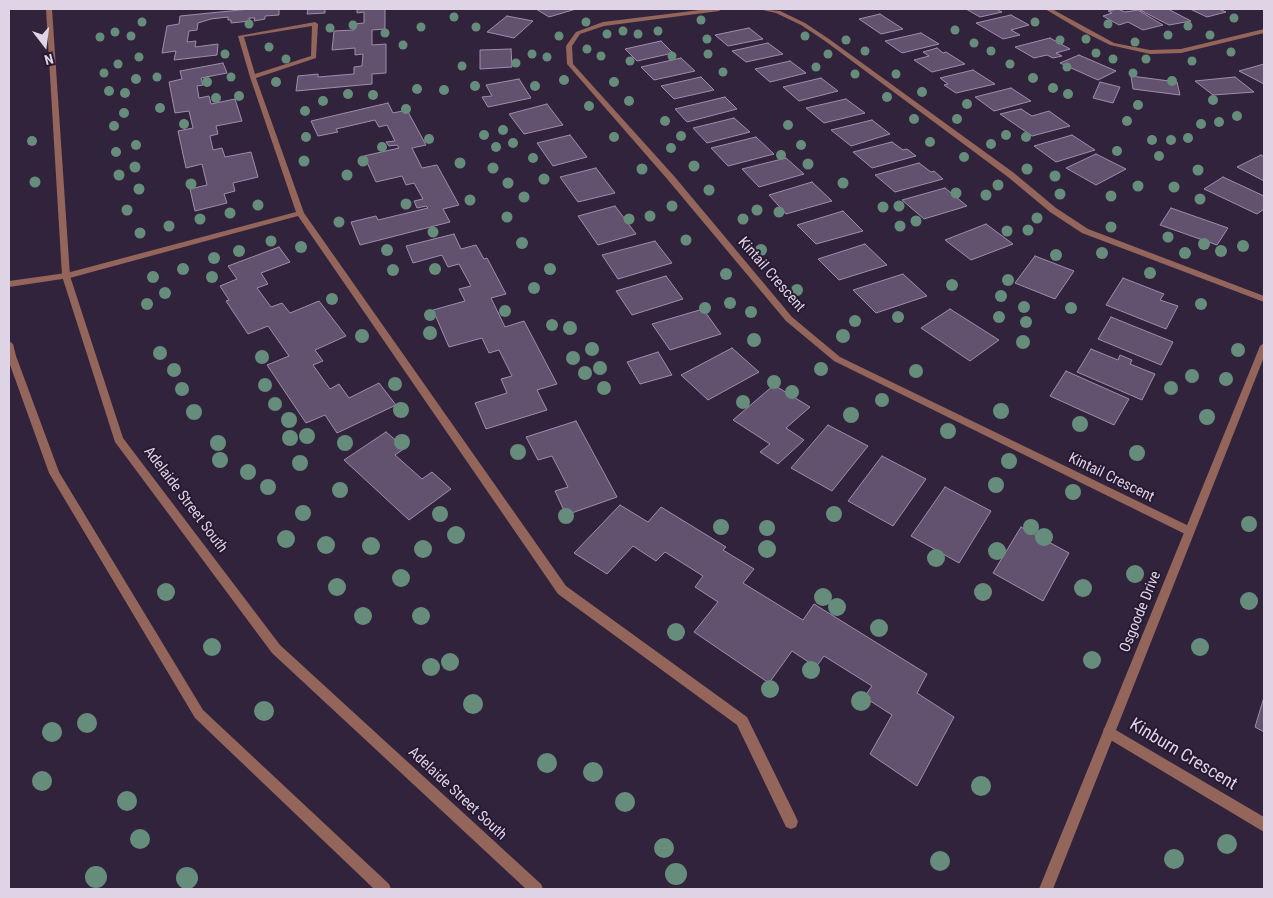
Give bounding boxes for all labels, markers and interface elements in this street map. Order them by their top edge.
north arrow [20,20,70,70]
text: N [43,51,55,68]
street label: Kintail Crescent [734,234,808,316]
street label: Adelaide Street South [139,443,231,557]
street label: Kintail Crescent [1065,449,1157,507]
street label: Osgoode Drive [1117,569,1165,655]
street label: Kinburn Crescent [1125,714,1241,796]
street label: Adelaide Street South [404,744,510,844]

